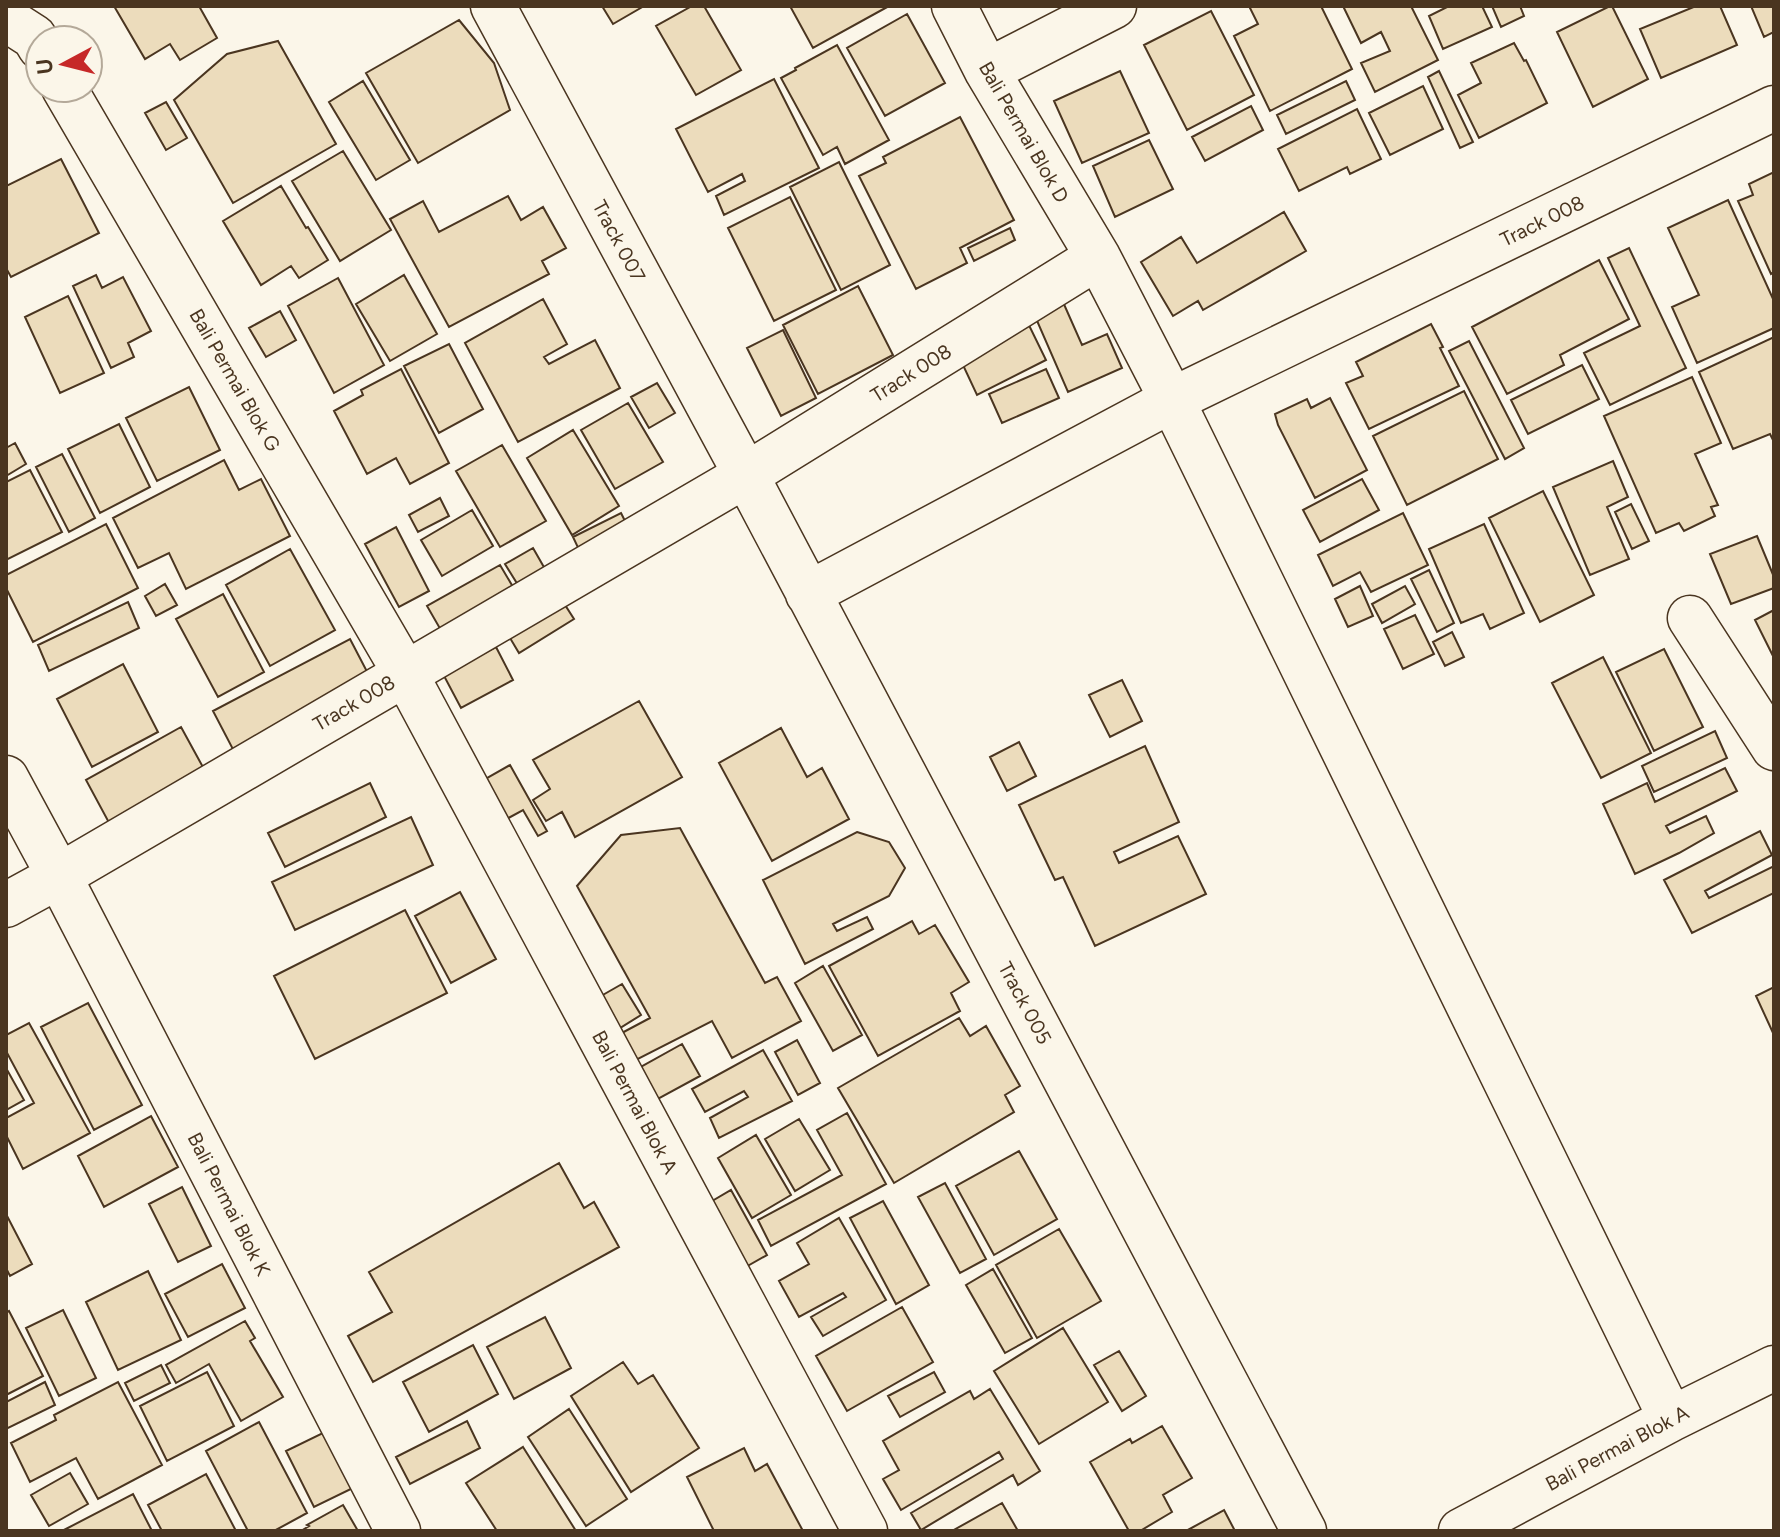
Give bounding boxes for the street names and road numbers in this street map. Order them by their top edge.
street label: Bali Permai Blok D [974,57,1074,207]
street label: Track 008 [1496,190,1588,252]
street label: Track 007 [588,196,651,286]
street label: Bali Permai Blok G [185,305,285,455]
street label: Track 008 [866,339,956,407]
street label: Track 008 [309,670,399,736]
street label: Track 005 [993,958,1057,1048]
street label: Bali Permai Blok A [587,1026,683,1178]
street label: Bali Permai Blok K [183,1128,276,1280]
street label: Bali Permai Blok A [1541,1400,1693,1496]

